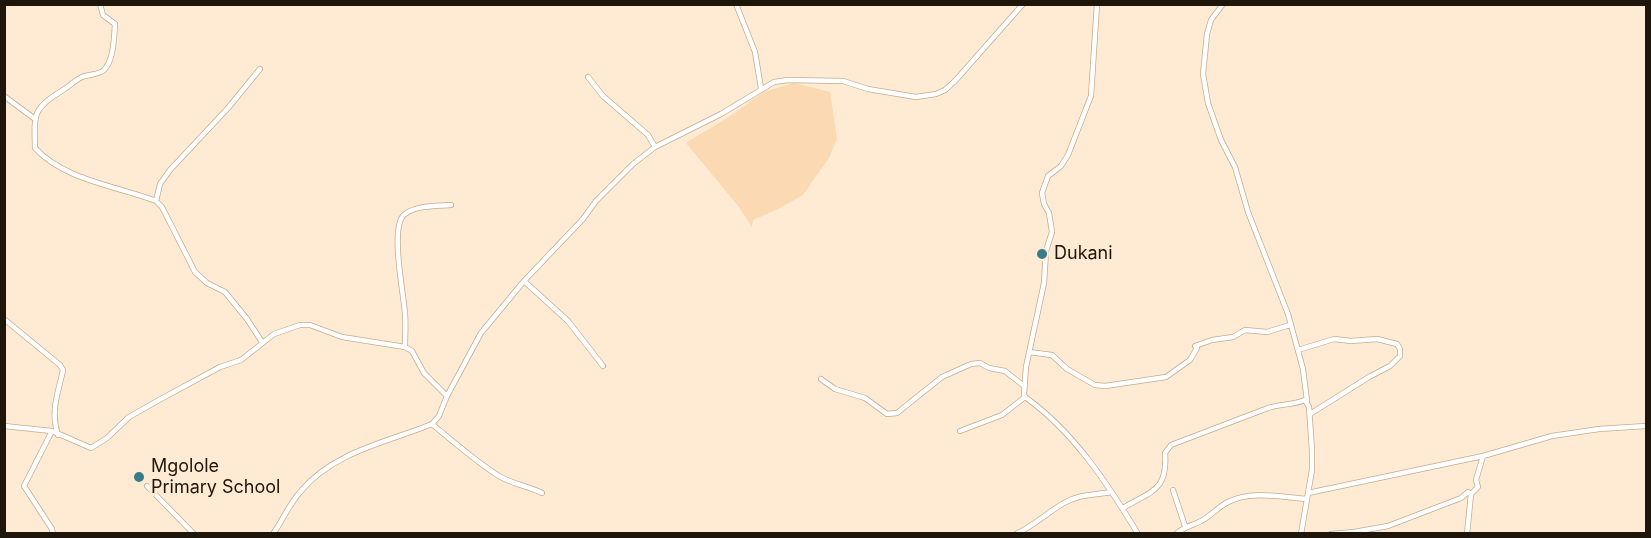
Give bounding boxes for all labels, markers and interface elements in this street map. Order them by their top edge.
place label: Dukani [1054,243,1113,265]
marker: Dukani [1035,247,1049,261]
place label: Mgolole Primary School [151,456,280,498]
marker: Mgolole Primary School [132,470,146,484]

